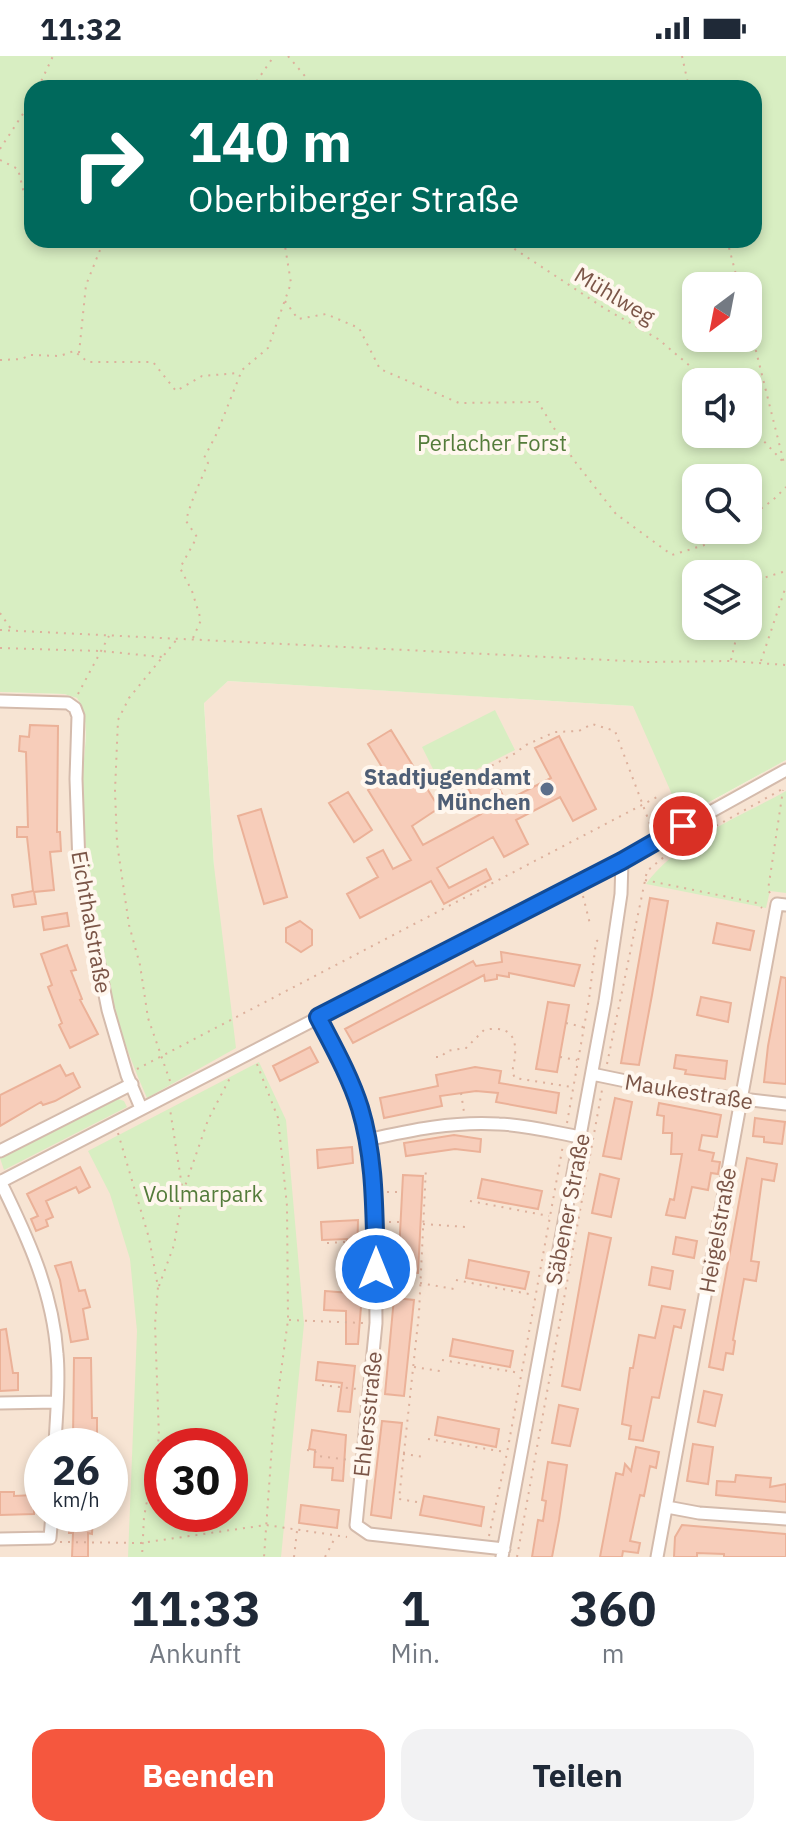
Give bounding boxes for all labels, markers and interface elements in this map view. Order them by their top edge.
text: 11:32 [40,9,122,48]
text: 140 m [188,105,352,177]
icon: right [56,112,160,216]
text: Oberbiberger Straße [188,175,519,222]
street label: Mühlweg [569,260,661,331]
north arrow [682,272,762,352]
map controls [682,272,762,640]
button: sound [682,368,762,448]
park label: Perlacher Forst [417,428,567,457]
button: search [682,464,762,544]
button: layers [682,560,762,640]
place label: Stadtjugendamt München [364,762,531,816]
marker: Stadtjugendamt München [538,780,556,798]
pin [649,792,717,860]
icon: arrive [661,804,705,848]
street label: Eichthalstraße [65,849,119,995]
street label: Maukestraße [623,1067,755,1115]
street label: Säbener Straße [538,1131,596,1287]
street label: Heigelstraße [692,1165,742,1295]
park label: Vollmarpark [143,1179,263,1208]
position arrow [334,1227,418,1311]
street label: Ehlersstraße [346,1350,388,1478]
speed limit sign: 30 [144,1428,248,1532]
text: 26 [52,1444,100,1496]
text: km/h [52,1486,100,1513]
text: 11:33 [130,1577,261,1639]
text: 1 [401,1577,430,1639]
text: 360 [570,1577,656,1639]
text: Ankunft [149,1636,241,1670]
text: Min. [391,1636,440,1670]
text: m [602,1636,624,1670]
button: Beenden [32,1729,385,1821]
button: Teilen [401,1729,754,1821]

